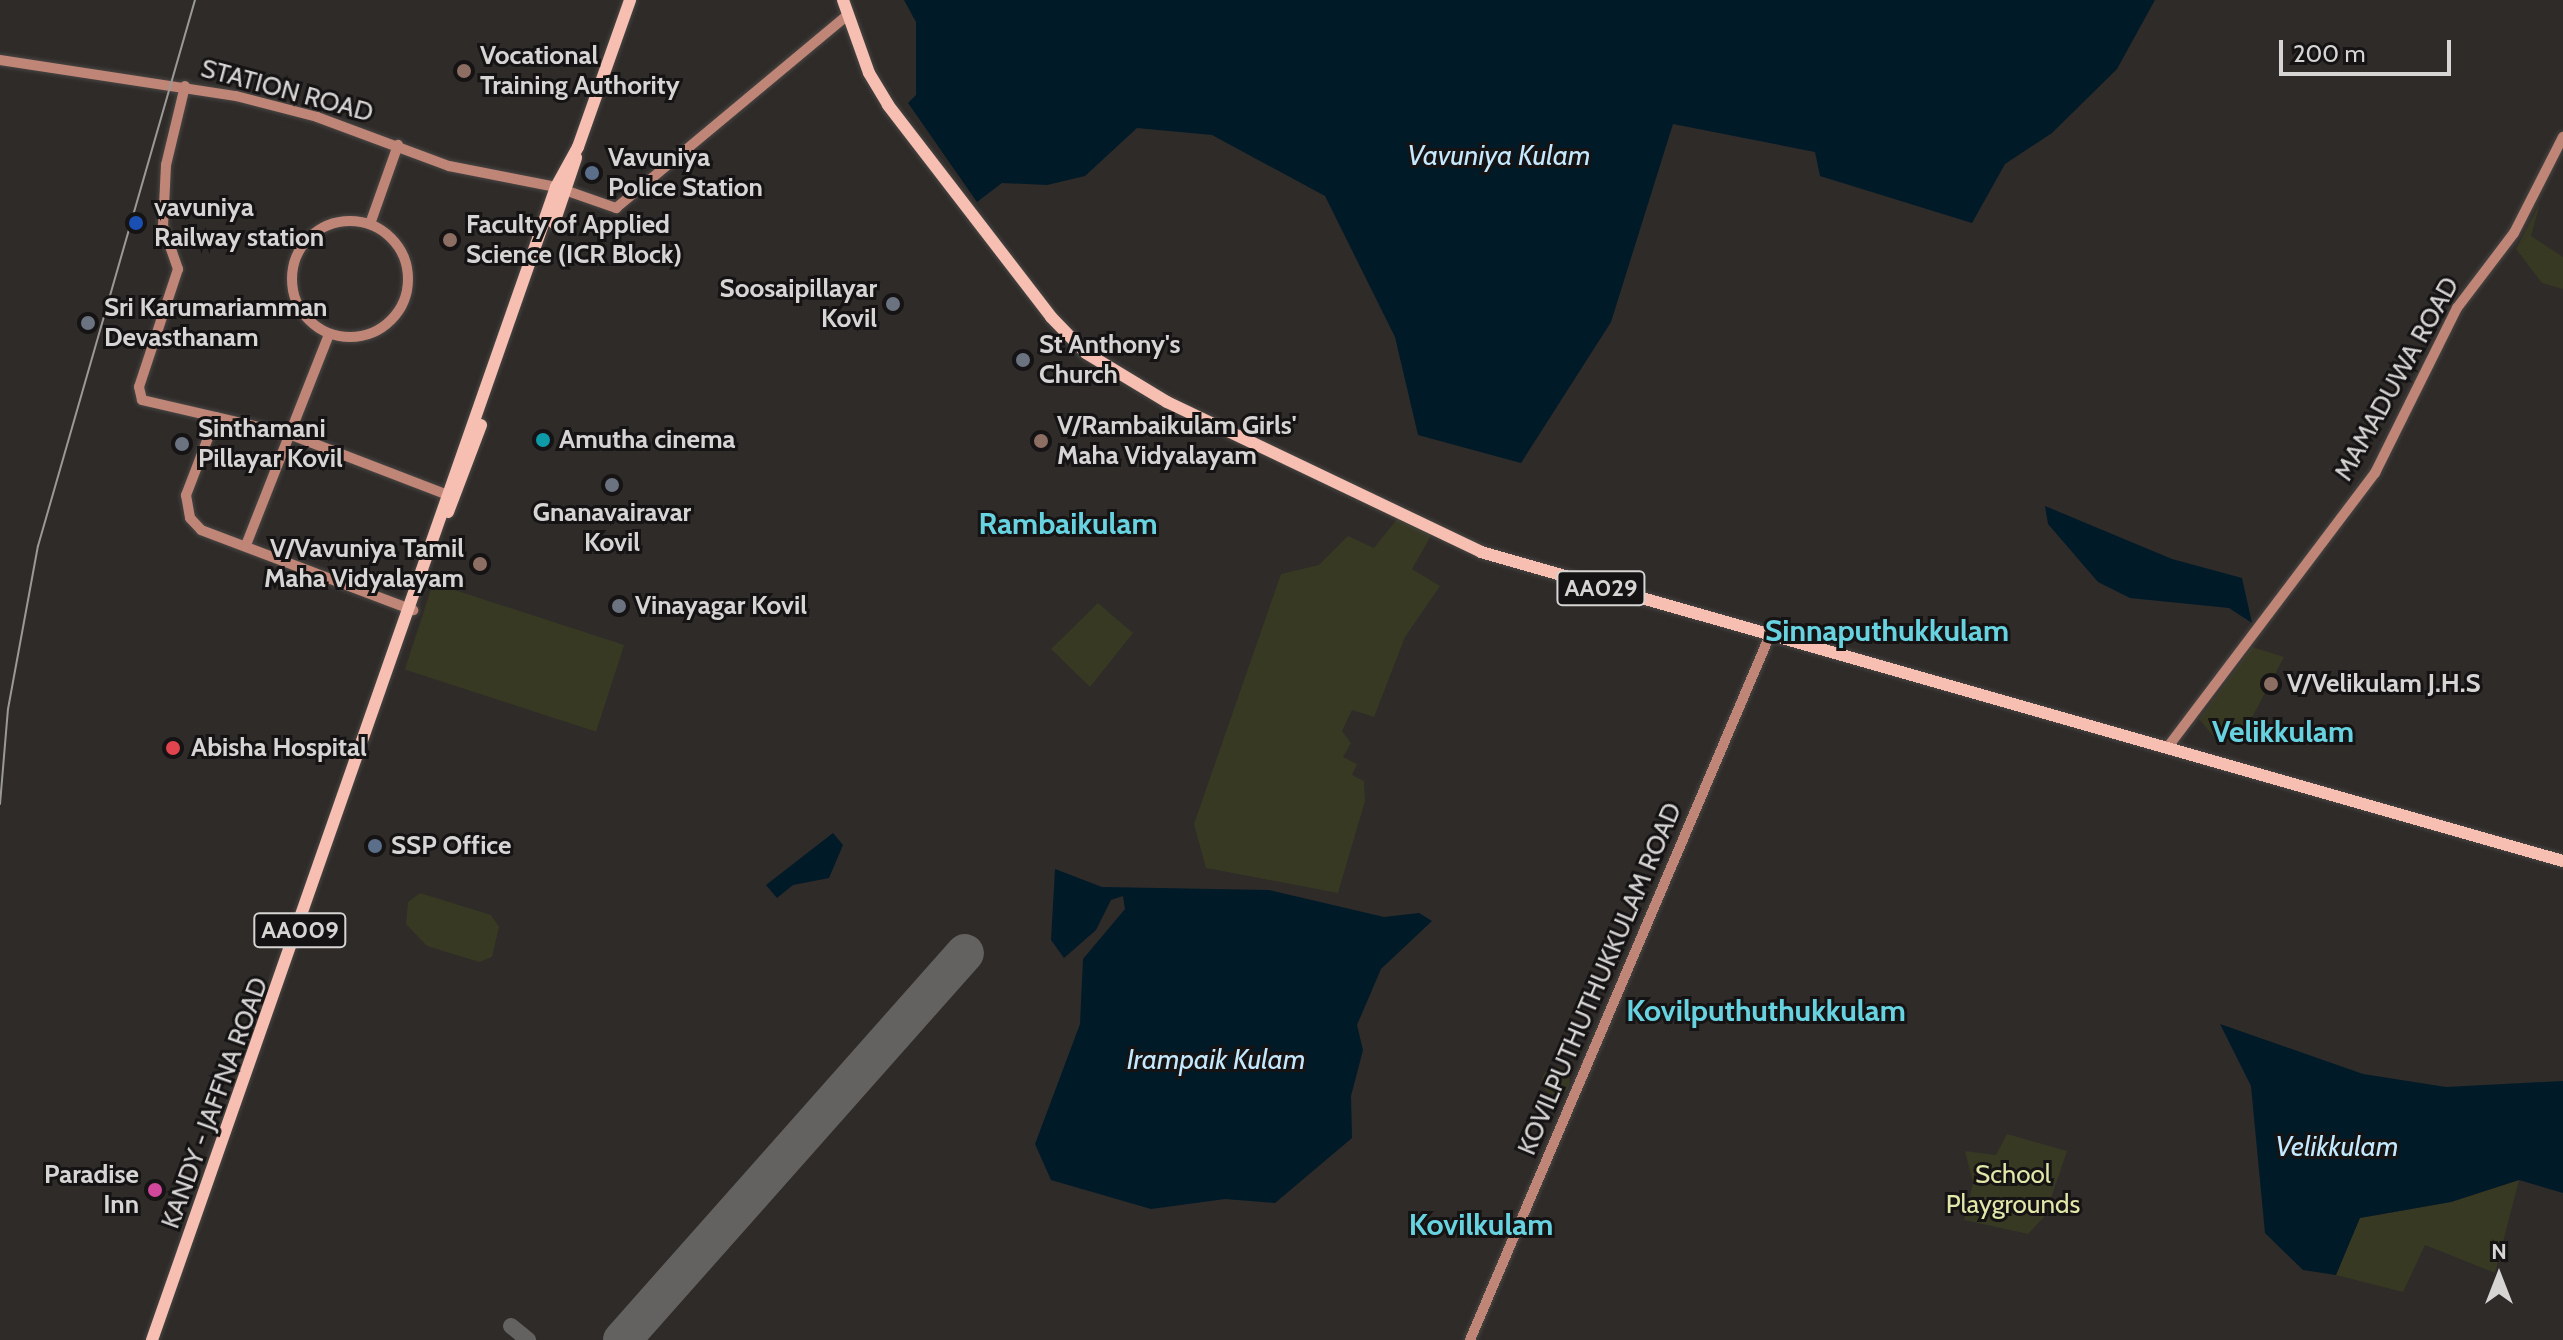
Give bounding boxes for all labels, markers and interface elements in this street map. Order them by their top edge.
scale bar [2283,24,2455,74]
text: 200 m [2293,39,2366,68]
place label: Vocational Training Authority [480,40,680,102]
street label: STATION ROAD [197,53,377,129]
marker: Vocational Training Authority [455,62,473,80]
water label: Vavuniya Kulam [1408,138,1590,172]
place label: Vavuniya Police Station [608,142,763,204]
marker: Vavuniya Police Station [583,164,601,182]
place label: vavuniya Railway station [154,192,324,254]
place label: Faculty of Applied Science (ICR Block) [466,209,682,270]
marker: vavuniya Railway station [125,212,147,234]
marker: Faculty of Applied Science (ICR Block) [441,231,459,249]
street label: MAMADUWA ROAD [2328,272,2466,486]
place label: Soosaipillayar Kovil [720,273,877,334]
place label: Sri Karumariamman Devasthanam [104,292,327,354]
marker: Soosaipillayar Kovil [884,295,902,313]
marker: Sri Karumariamman Devasthanam [79,314,97,332]
place label: St Anthony's Church [1039,329,1180,390]
marker: St Anthony's Church [1014,351,1032,369]
place label: V/Rambaikulam Girls' Maha Vidyalayam [1057,410,1297,472]
place label: Sinthamani Pillayar Kovil [198,413,343,474]
place label: Amutha cinema [559,424,736,456]
marker: Amutha cinema [534,431,552,449]
marker: V/Rambaikulam Girls' Maha Vidyalayam [1032,432,1050,450]
marker: Sinthamani Pillayar Kovil [173,435,191,453]
marker: Gnanavairavar Kovil [603,476,621,494]
place label: Gnanavairavar Kovil [533,497,691,558]
district label: Rambaikulam [979,506,1157,542]
place label: V/Vavuniya Tamil Maha Vidyalayam [264,533,464,594]
marker: V/Vavuniya Tamil Maha Vidyalayam [471,555,489,573]
road number: AA029 [1555,568,1647,608]
place label: Vinayagar Kovil [635,590,807,622]
marker: Vinayagar Kovil [610,597,628,615]
district label: Sinnaputhukkulam [1765,613,2009,649]
place label: V/Velikulam J.H.S [2287,668,2481,700]
marker: V/Velikulam J.H.S [2262,675,2280,693]
district label: Velikkulam [2212,714,2354,750]
place label: Abisha Hospital [191,732,367,764]
marker: Abisha Hospital [162,737,184,759]
street label: KOVILPUTHUTHUKKULAM ROAD [1511,798,1689,1160]
place label: SSP Office [391,830,511,862]
marker: SSP Office [366,837,384,855]
road number: AA009 [252,910,348,950]
street label: KANDY - JAFFNA ROAD [155,973,275,1233]
district label: Kovilputhuthukkulam [1626,993,1906,1029]
water label: Irampaik Kulam [1127,1042,1305,1076]
water label: Velikkulam [2276,1129,2398,1163]
place label: Paradise Inn [44,1159,139,1220]
park label: School Playgrounds [1946,1159,2080,1220]
marker: Paradise Inn [146,1181,164,1199]
district label: Kovilkulam [1409,1207,1553,1243]
north arrow [2459,1236,2539,1316]
text: N [2491,1238,2507,1265]

